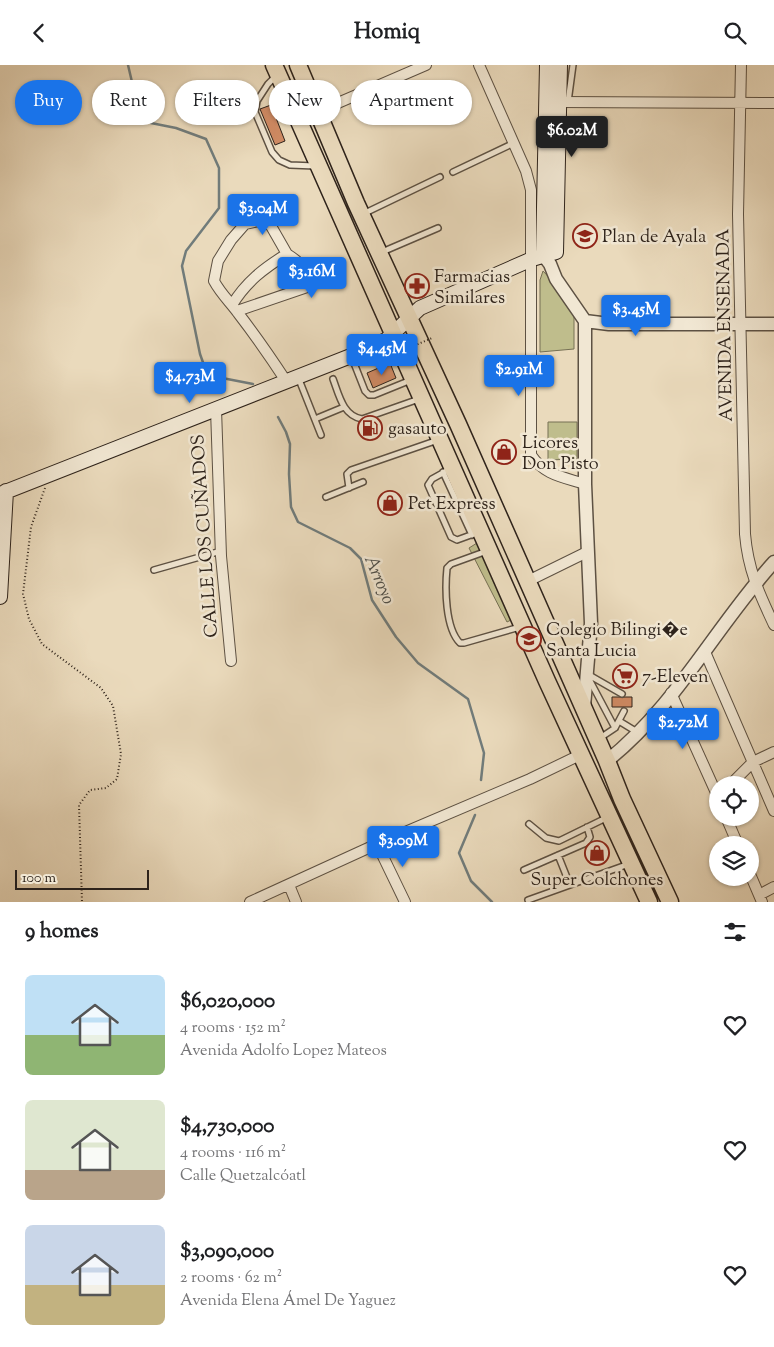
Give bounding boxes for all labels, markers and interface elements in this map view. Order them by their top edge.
text: Homiq [354,17,420,49]
icon: back [25,19,53,47]
icon: search [721,19,749,47]
chip: Buy [15,80,82,125]
chip: Rent [92,80,165,125]
chip: Filters [175,80,259,125]
chip: New [269,80,341,125]
chip: Apartment [351,80,472,125]
pin: $6.02M [531,116,613,158]
text: $6.02M [547,120,597,143]
pin: $3.04M [222,193,304,236]
text: $3.04M [238,198,288,221]
school or university icon: Plan de Ayala [572,223,598,249]
place label: Plan de Ayala [602,225,706,251]
street label: AVENIDA ENSENADA [711,228,741,422]
pin: $3.16M [271,257,353,299]
text: $3.16M [288,261,336,284]
place label: Farmacias Similares [434,265,510,312]
pharmacy icon: Farmacias Similares [404,273,430,299]
pin: $3.45M [595,295,677,337]
text: $3.45M [612,299,660,322]
pin: $4.45M [341,333,423,376]
text: $4.45M [358,338,406,361]
pin: $2.91M [478,355,560,397]
text: $2.91M [495,359,543,382]
pin: $4.73M [149,361,231,404]
text: $4.73M [165,366,215,389]
fuel station icon: gasauto [357,415,383,441]
place label: gasauto [388,417,447,443]
place label: Licores Don Pisto [522,431,599,478]
street label: CALLE LOS CUÑADOS [186,433,226,638]
shop icon: Licores Don Pisto [491,439,517,465]
shop icon: Pet Express [377,490,403,516]
place label: Pet Express [408,492,496,518]
water label: Arroyo [356,551,401,609]
place label: Colegio Bilingi�e Santa Lucia [546,618,688,665]
school or university icon: Colegio Bilingi�e Santa Lucia [516,626,542,652]
supermarket icon: 7-Eleven [612,663,638,689]
place label: 7-Eleven [642,665,709,691]
pin: $2.72M [642,707,724,750]
text: $2.72M [658,712,708,735]
map controls [709,776,759,886]
button: locate [709,776,759,826]
pin: $3.09M [362,825,444,868]
text: $3.09M [378,830,428,853]
button: layers [709,836,759,886]
shop icon: Super Colchones [584,840,610,866]
scale bar [15,867,149,890]
place label: Super Colchones [531,868,663,894]
text: 100 m [22,869,56,889]
text: 9 homes [25,917,98,947]
icon: filters [721,918,749,946]
text: $6,020,000 [180,987,275,1017]
icon: home [65,995,125,1055]
icon: heart [721,1011,749,1039]
text: 4 rooms · 152 m² [180,1017,286,1040]
text: Avenida Adolfo Lopez Mateos [180,1040,387,1063]
text: $4,730,000 [180,1112,274,1142]
icon: home [65,1120,125,1180]
icon: heart [721,1136,749,1164]
text: 4 rooms · 116 m² [180,1142,286,1165]
text: Calle Quetzalcóatl [180,1165,306,1188]
text: $3,090,000 [180,1237,274,1267]
icon: home [65,1245,125,1305]
icon: heart [721,1261,749,1289]
text: 2 rooms · 62 m² [180,1267,282,1290]
text: Avenida Elena Ámel De Yaguez [180,1290,396,1313]

